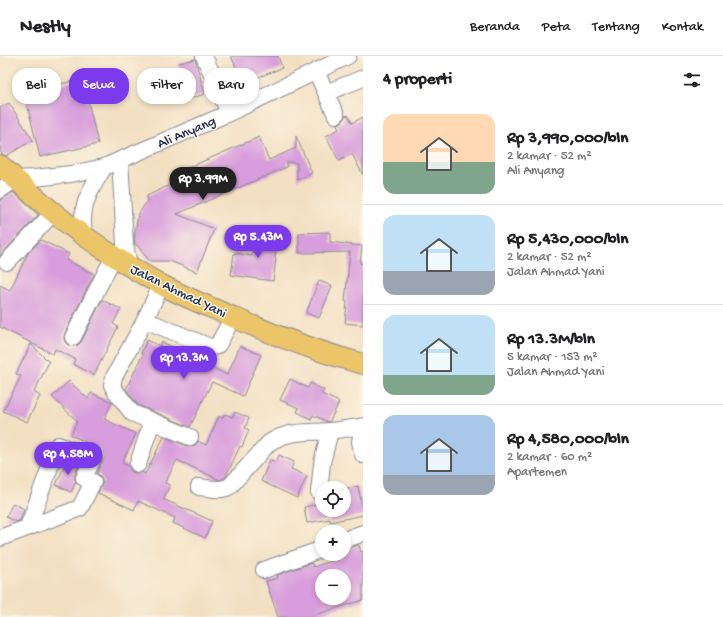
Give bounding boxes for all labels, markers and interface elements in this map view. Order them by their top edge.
text: Nestly [20,16,71,39]
text: Beranda [470,19,520,36]
text: Peta [542,19,570,36]
text: Tentang [592,19,640,36]
text: Kontak [662,19,703,36]
chip: Beli [12,68,61,104]
chip: Sewa [69,68,129,104]
chip: Filter [137,68,196,104]
chip: Baru [204,68,259,104]
icon: filters [681,69,703,91]
text: 4 properti [383,70,452,90]
street label: Ali Anyang [155,113,219,153]
text: Rp 3,990,000/bln [507,129,628,149]
icon: home [415,130,463,178]
text: 2 kamar · 52 m² [507,149,591,164]
text: Ali Anyang [507,164,564,179]
pin: Rp 3.99M [162,167,244,201]
text: Rp 3.99M [178,172,228,187]
pin: Rp 5.43M [217,225,299,259]
text: Rp 5.43M [233,230,283,245]
text: Rp 5,430,000/bln [507,230,628,250]
icon: home [415,231,463,279]
text: 2 kamar · 52 m² [507,250,591,265]
street label: Jalan Ahmad Yani [127,262,229,323]
text: Jalan Ahmad Yani [507,265,604,280]
text: Rp 13.3M/bln [507,330,595,350]
icon: home [415,331,463,379]
pin: Rp 13.3M [143,346,225,380]
text: 5 kamar · 153 m² [507,350,598,365]
text: Rp 13.3M [160,351,208,366]
text: Jalan Ahmad Yani [507,365,604,380]
text: Rp 4,580,000/bln [507,430,629,450]
icon: home [415,431,463,479]
pin: Rp 4.58M [27,442,109,476]
text: Rp 4.58M [43,447,93,462]
text: 2 kamar · 60 m² [507,450,592,465]
text: Apartemen [507,465,567,480]
map controls [315,481,351,605]
button: locate [315,481,351,517]
button: + [315,525,351,561]
button: − [315,569,351,605]

